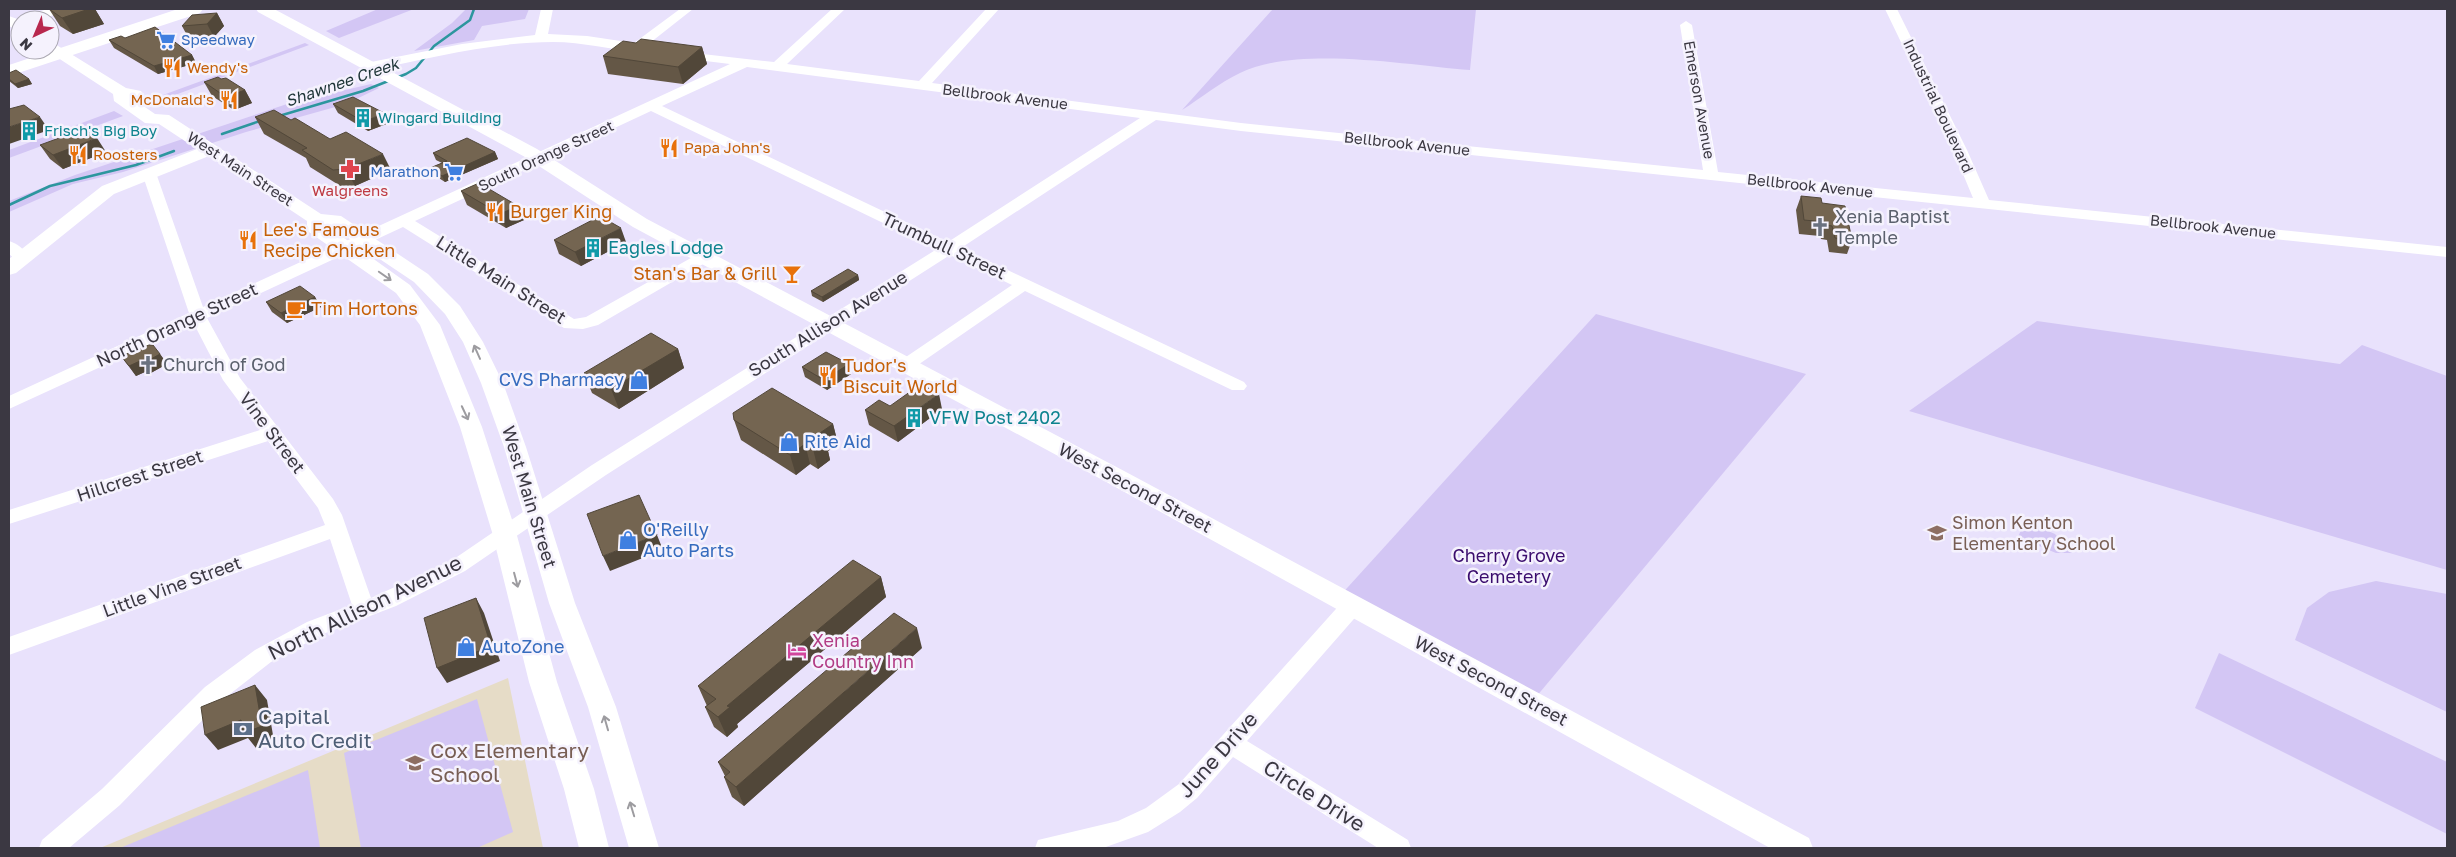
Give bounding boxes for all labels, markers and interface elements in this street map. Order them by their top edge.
north arrow [10,10,60,60]
supermarket icon: Speedway [155,29,177,51]
place label: Speedway [181,30,255,48]
text: N [16,35,35,55]
street label: Industrial Boulevard [1900,36,1978,175]
street label: Emerson Avenue [1681,39,1719,161]
water label: Shawnee Creek [283,53,403,111]
restaurant icon: Wendy's [161,57,183,79]
place label: Wendy's [187,58,248,76]
street label: Bellbrook Avenue [941,79,1069,113]
restaurant icon: McDonald's [218,89,240,111]
place label: McDonald's [131,90,214,108]
building icon: Wingard Building [352,107,374,129]
place label: Wingard Building [378,108,502,126]
street label: South Orange Street [475,116,616,194]
building icon: Frisch's Big Boy [18,120,40,142]
place label: Frisch's Big Boy [44,121,158,139]
street label: West Main Street [184,127,297,209]
street label: Bellbrook Avenue [1343,127,1471,159]
restaurant icon: Papa John's [658,137,680,159]
place label: Papa John's [684,138,771,156]
restaurant icon: Roosters [67,144,89,166]
place label: Roosters [93,145,158,163]
pharmacy icon: Walgreens [339,158,361,180]
supermarket icon: Marathon [443,161,465,183]
place label: Marathon [370,162,439,180]
street label: Bellbrook Avenue [1746,169,1874,201]
place label: Walgreens [312,181,388,199]
place label: Burger King [510,200,612,222]
restaurant icon: Burger King [484,201,506,223]
place label: Xenia Baptist Temple [1835,205,1950,248]
street label: Trumbull Street [879,207,1010,284]
street label: Bellbrook Avenue [2149,210,2277,242]
church icon: Xenia Baptist Temple [1809,216,1831,238]
place label: Lee's Famous Recipe Chicken [263,218,395,261]
restaurant icon: Lee's Famous Recipe Chicken [237,229,259,251]
street label: Little Main Street [432,230,571,328]
place label: Eagles Lodge [608,236,724,258]
building icon: Eagles Lodge [582,237,604,259]
place label: Stan's Bar & Grill [633,262,777,284]
bar icon: Stan's Bar & Grill [781,263,803,285]
street label: South Allison Avenue [744,265,911,381]
one-way arrow [378,271,392,281]
street label: North Orange Street [92,277,261,371]
place label: Tim Hortons [311,297,418,319]
cafe icon: Tim Hortons [285,298,307,320]
one-way arrow [472,345,482,360]
place label: Church of God [163,353,286,375]
church icon: Church of God [137,354,159,376]
place label: Tudor's Biscuit World [843,354,958,397]
restaurant icon: Tudor's Biscuit World [817,365,839,387]
place label: CVS Pharmacy [499,368,624,390]
shop icon: CVS Pharmacy [628,369,650,391]
street label: Vine Street [235,387,311,477]
one-way arrow [460,405,470,420]
place label: VFW Post 2402 [929,406,1061,428]
building icon: VFW Post 2402 [903,407,925,429]
street label: West Main Street [498,423,562,570]
place label: Rite Aid [804,430,871,452]
shop icon: Rite Aid [778,431,800,453]
street label: West Second Street [1055,437,1216,537]
street label: Hillcrest Street [74,444,206,506]
place label: Simon Kenton Elementary School [1952,511,2116,554]
place label: O'Reilly Auto Parts [643,518,734,561]
school or university icon: Simon Kenton Elementary School [1926,522,1948,544]
shop icon: O'Reilly Auto Parts [617,529,639,551]
park label: Cherry Grove Cemetery [1452,544,1566,587]
street label: North Allison Avenue [263,549,466,665]
street label: Little Vine Street [99,551,244,621]
one-way arrow [512,571,522,587]
place label: Xenia Country Inn [812,629,914,672]
street label: West Second Street [1411,630,1572,730]
place label: AutoZone [481,635,564,657]
shop icon: AutoZone [455,636,477,658]
hotel icon: Xenia Country Inn [786,640,808,662]
place label: Capital Auto Credit [258,703,372,753]
street label: June Drive [1172,706,1263,803]
one-way arrow [601,716,611,732]
bank icon: Capital Auto Credit [232,718,254,740]
place label: Cox Elementary School [430,737,589,787]
school or university icon: Cox Elementary School [404,752,426,774]
street label: Circle Drive [1259,754,1370,837]
one-way arrow [627,801,637,817]

